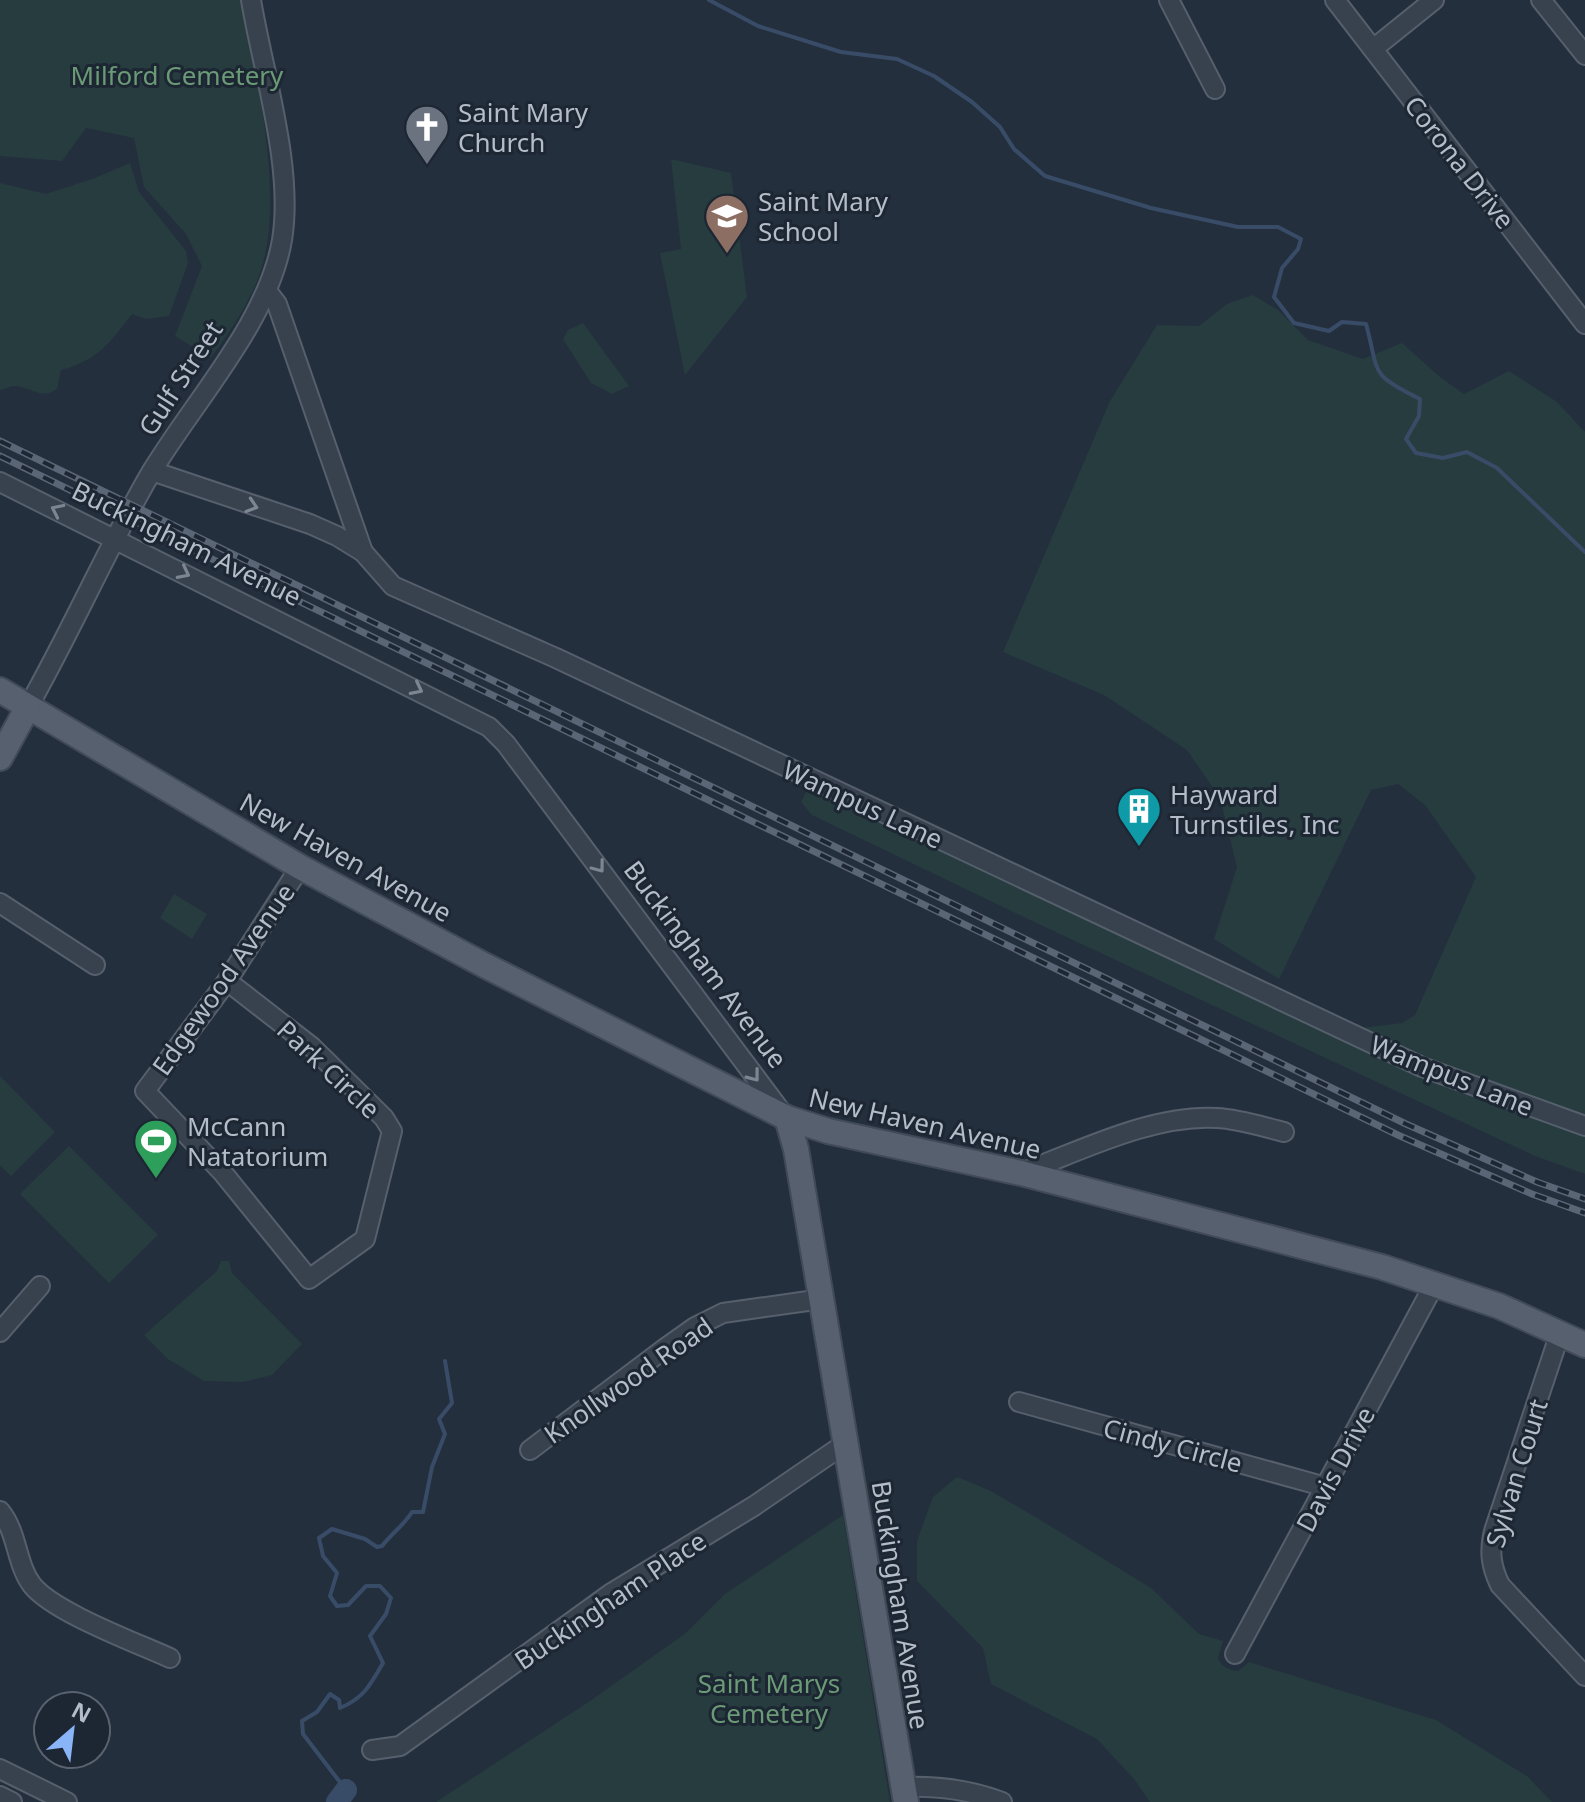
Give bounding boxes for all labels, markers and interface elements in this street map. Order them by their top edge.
park label: Milford Cemetery [71,57,284,93]
street label: Corona Drive [1397,88,1523,236]
place label: Saint Mary Church [458,94,589,160]
church icon: Saint Mary Church [403,103,451,166]
place label: Saint Mary School [758,183,889,249]
school or university icon: Saint Mary School [703,192,751,255]
street label: Gulf Street [129,314,231,442]
street label: Buckingham Avenue [66,472,308,614]
one-way arrow [244,496,258,512]
one-way arrow [51,504,66,520]
one-way arrow [176,563,191,578]
one-way arrow [408,680,423,695]
street label: Wampus Lane [777,751,949,857]
place label: Hayward Turnstiles, Inc [1170,776,1340,842]
street label: New Haven Avenue [234,784,458,930]
building icon: Hayward Turnstiles, Inc [1115,785,1163,848]
street label: Buckingham Avenue [616,853,796,1075]
one-way arrow [589,859,603,873]
street label: Edgewood Avenue [143,876,303,1082]
street label: Park Circle [270,1012,388,1126]
street label: Wampus Lane [1365,1026,1539,1124]
one-way arrow [744,1067,758,1082]
street label: New Haven Avenue [806,1079,1044,1167]
place label: McCann Natatorium [187,1108,328,1174]
sports icon: McCann Natatorium [132,1117,180,1180]
street label: Knollwood Road [536,1308,720,1452]
street label: Sylvan Court [1476,1394,1556,1552]
street label: Davis Drive [1287,1400,1383,1538]
street label: Cindy Circle [1100,1409,1246,1481]
street label: Buckingham Avenue [864,1478,938,1732]
street label: Buckingham Place [507,1522,713,1678]
park label: Saint Marys Cemetery [698,1665,840,1731]
north arrow [32,1690,112,1770]
text: N [67,1694,97,1729]

